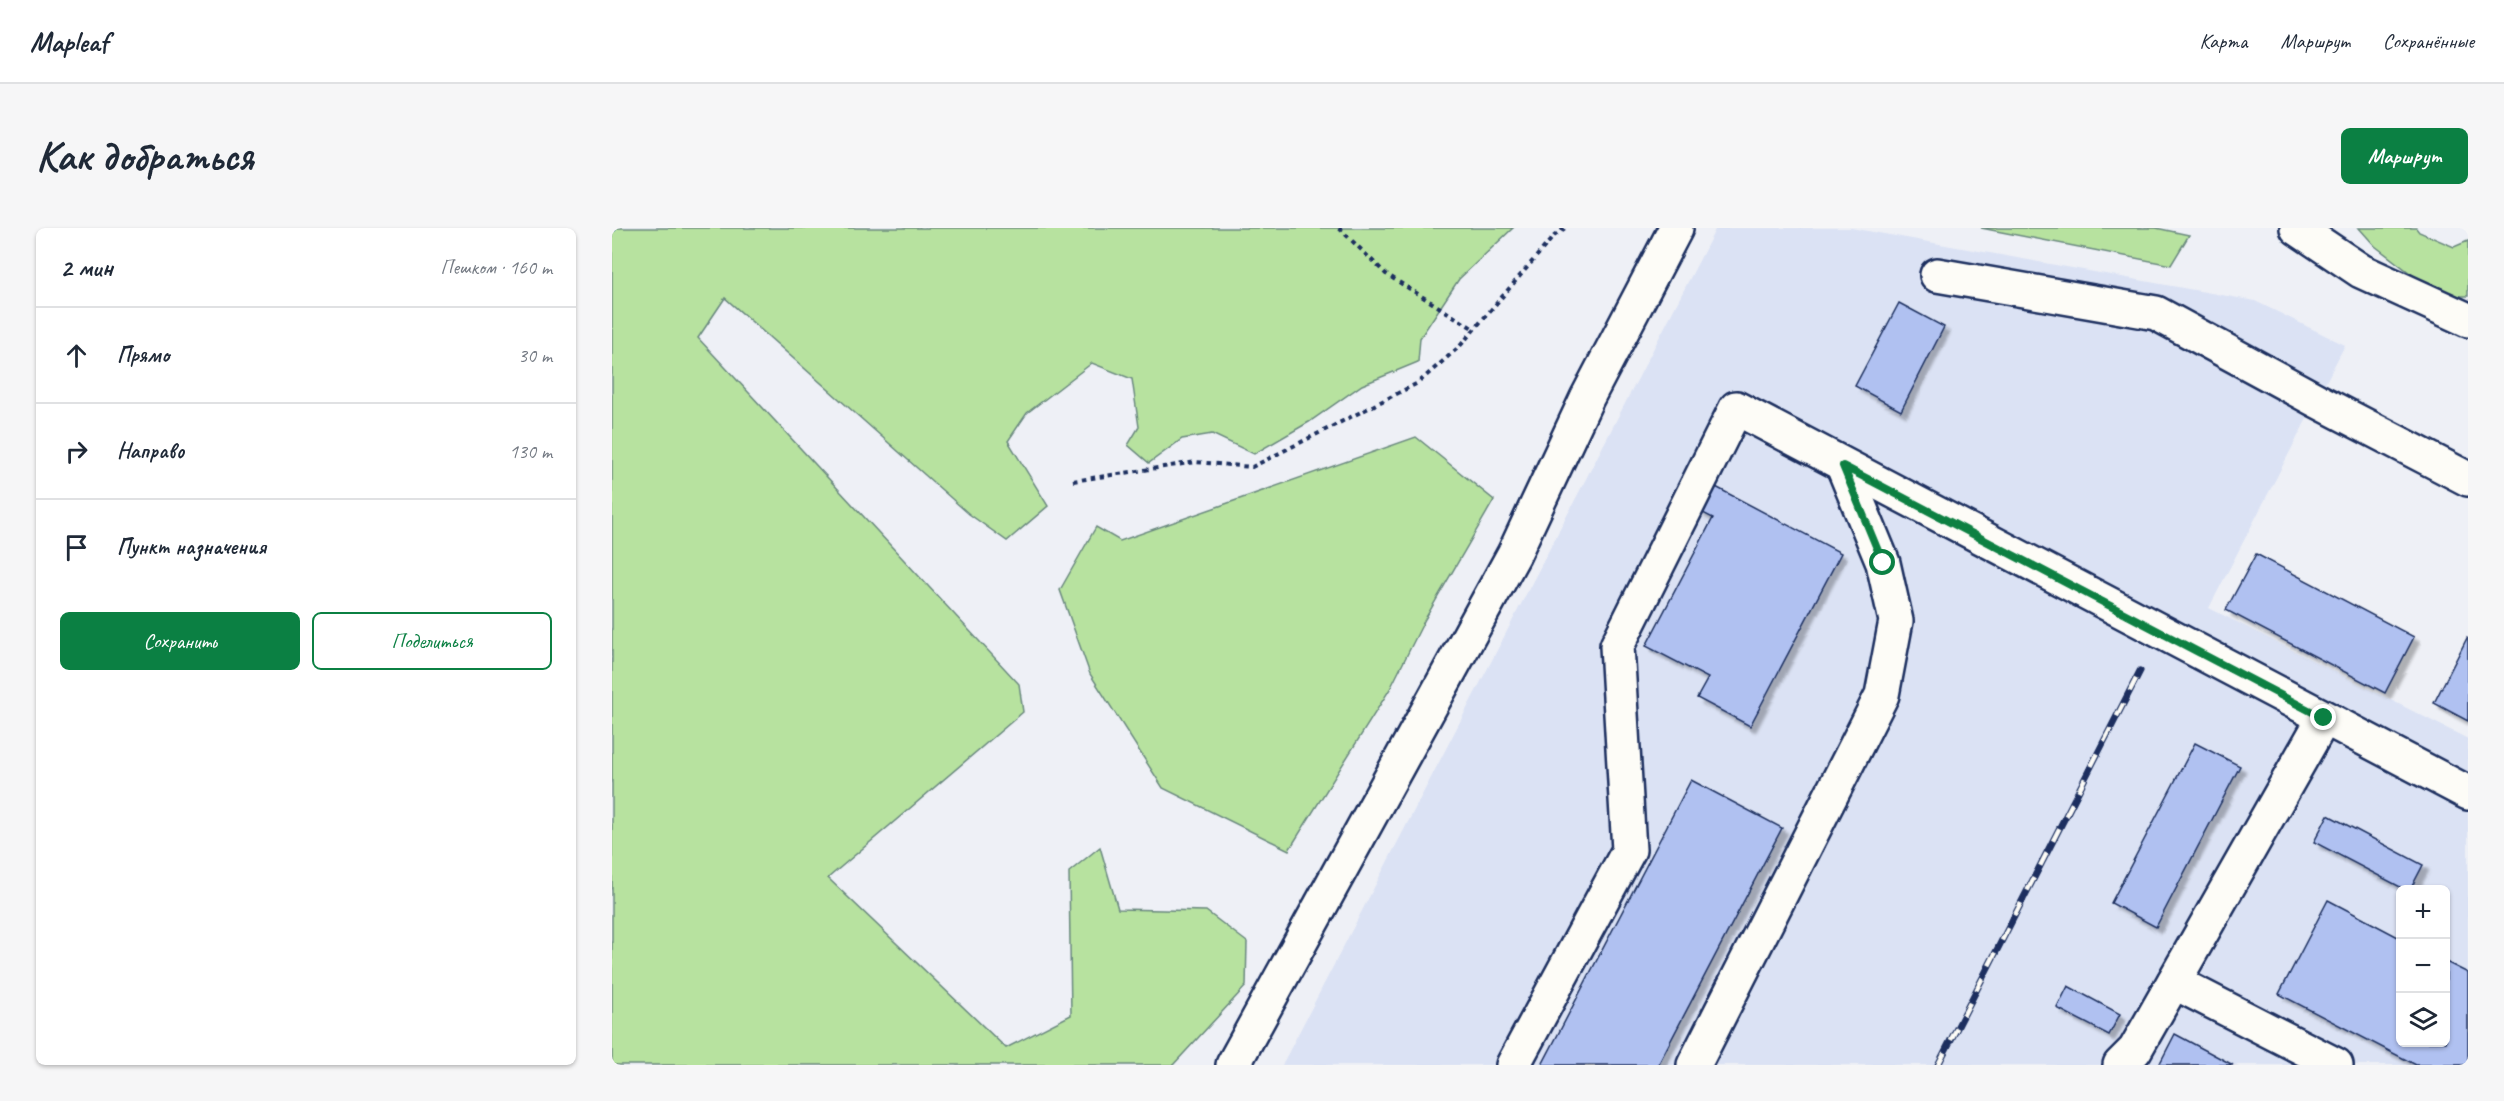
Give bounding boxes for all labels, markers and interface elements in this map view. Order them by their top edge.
text: Mapleaf [30,24,108,59]
text: Карта [2199,28,2248,54]
text: Маршрут [2281,28,2350,54]
text: Сохранённые [2383,28,2474,54]
button: Маршрут [2341,128,2468,184]
text: Как добраться [36,130,253,183]
text: 2 мин [60,251,113,284]
text: Пешком · 160 m [440,255,552,280]
icon: ahead [60,339,93,372]
text: Прямо [117,341,169,369]
text: 30 m [518,343,552,368]
icon: right [60,435,93,468]
text: Направо [117,437,184,465]
text: 130 m [509,439,552,464]
icon: arrive [60,531,93,564]
text: Пункт назначения [117,533,266,561]
route start [1869,549,1895,575]
button: Сохранить [60,612,300,670]
button: Поделиться [312,612,552,670]
route end [2310,704,2336,730]
map controls [2396,885,2450,1047]
button: + [2396,885,2450,939]
button: − [2396,939,2450,993]
button: layers [2396,993,2450,1047]

